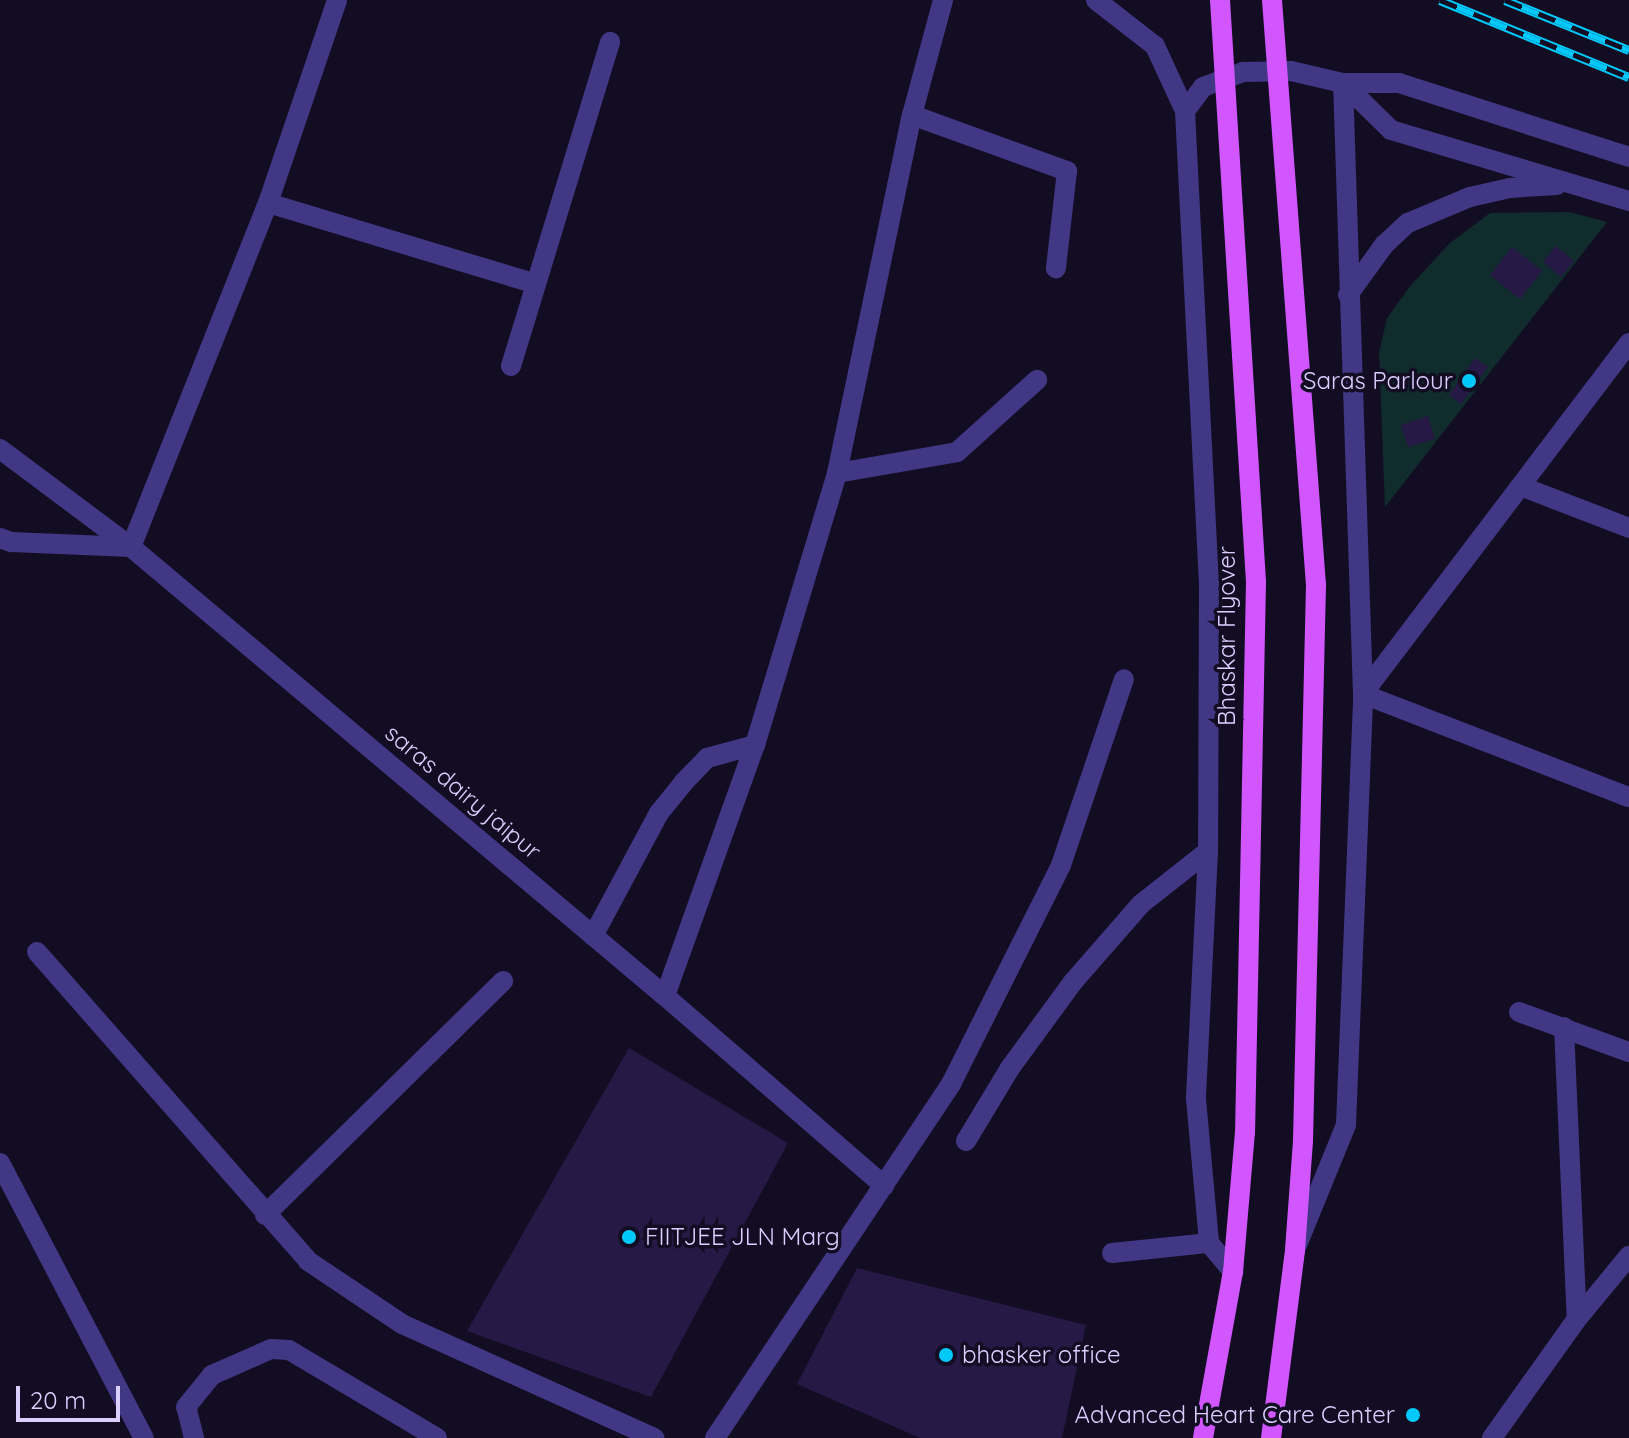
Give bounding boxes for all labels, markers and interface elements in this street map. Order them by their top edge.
place label: Saras Parlour [1303,367,1453,395]
marker: Saras Parlour [1460,372,1478,390]
street label: Bhaskar Flyover [1213,546,1241,726]
street label: saras dairy jaipur [379,718,547,866]
place label: FIITJEE JLN Marg [645,1223,840,1251]
marker: FIITJEE JLN Marg [620,1228,638,1246]
place label: bhasker office [962,1341,1121,1369]
marker: bhasker office [937,1346,955,1364]
scale bar [20,1370,124,1420]
text: 20 m [30,1385,86,1415]
place label: Advanced Heart Care Center [1074,1401,1395,1429]
marker: Advanced Heart Care Center [1402,1404,1424,1426]

